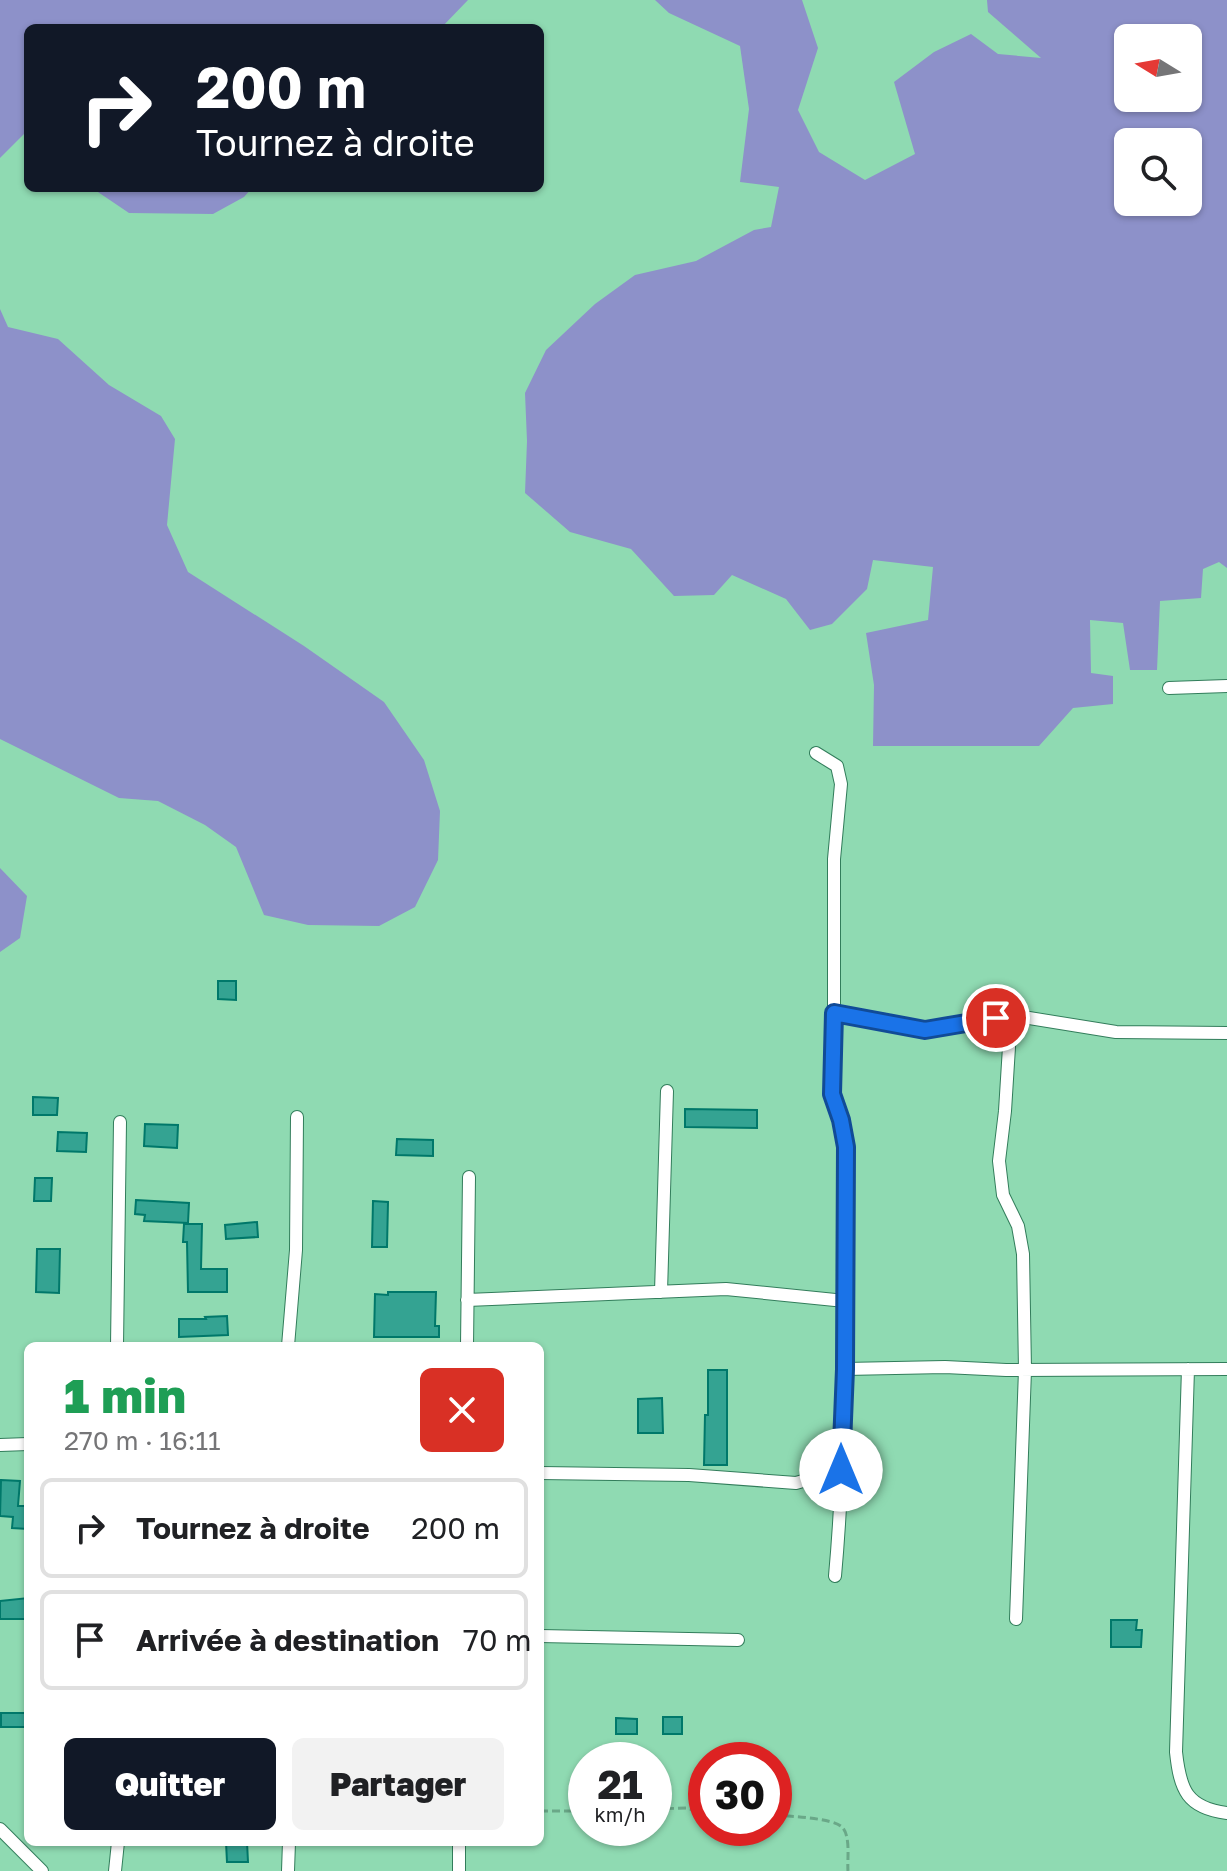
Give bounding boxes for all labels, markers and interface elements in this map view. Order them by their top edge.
north arrow [1114,24,1202,112]
map controls [1114,24,1202,216]
text: 200 m [196,53,366,120]
icon: right [64,56,168,160]
text: Tournez à droite [196,121,475,164]
button: search [1114,128,1202,216]
pin [962,984,1030,1052]
icon: arrive [974,996,1018,1040]
text: 1 min [64,1366,186,1424]
button: close [420,1368,504,1452]
text: 270 m · 16:11 [64,1425,221,1456]
position arrow [799,1428,883,1512]
icon: right [68,1506,112,1550]
text: Tournez à droite [136,1510,370,1546]
text: 200 m [411,1510,500,1546]
icon: arrive [68,1618,112,1662]
text: Arrivée à destination [136,1622,439,1658]
text: 70 m [463,1622,532,1658]
button: Quitter [64,1738,276,1830]
button: Partager [292,1738,504,1830]
speed limit sign: 30 [688,1742,792,1846]
text: 21 [598,1760,643,1808]
text: km/h [595,1802,645,1826]

